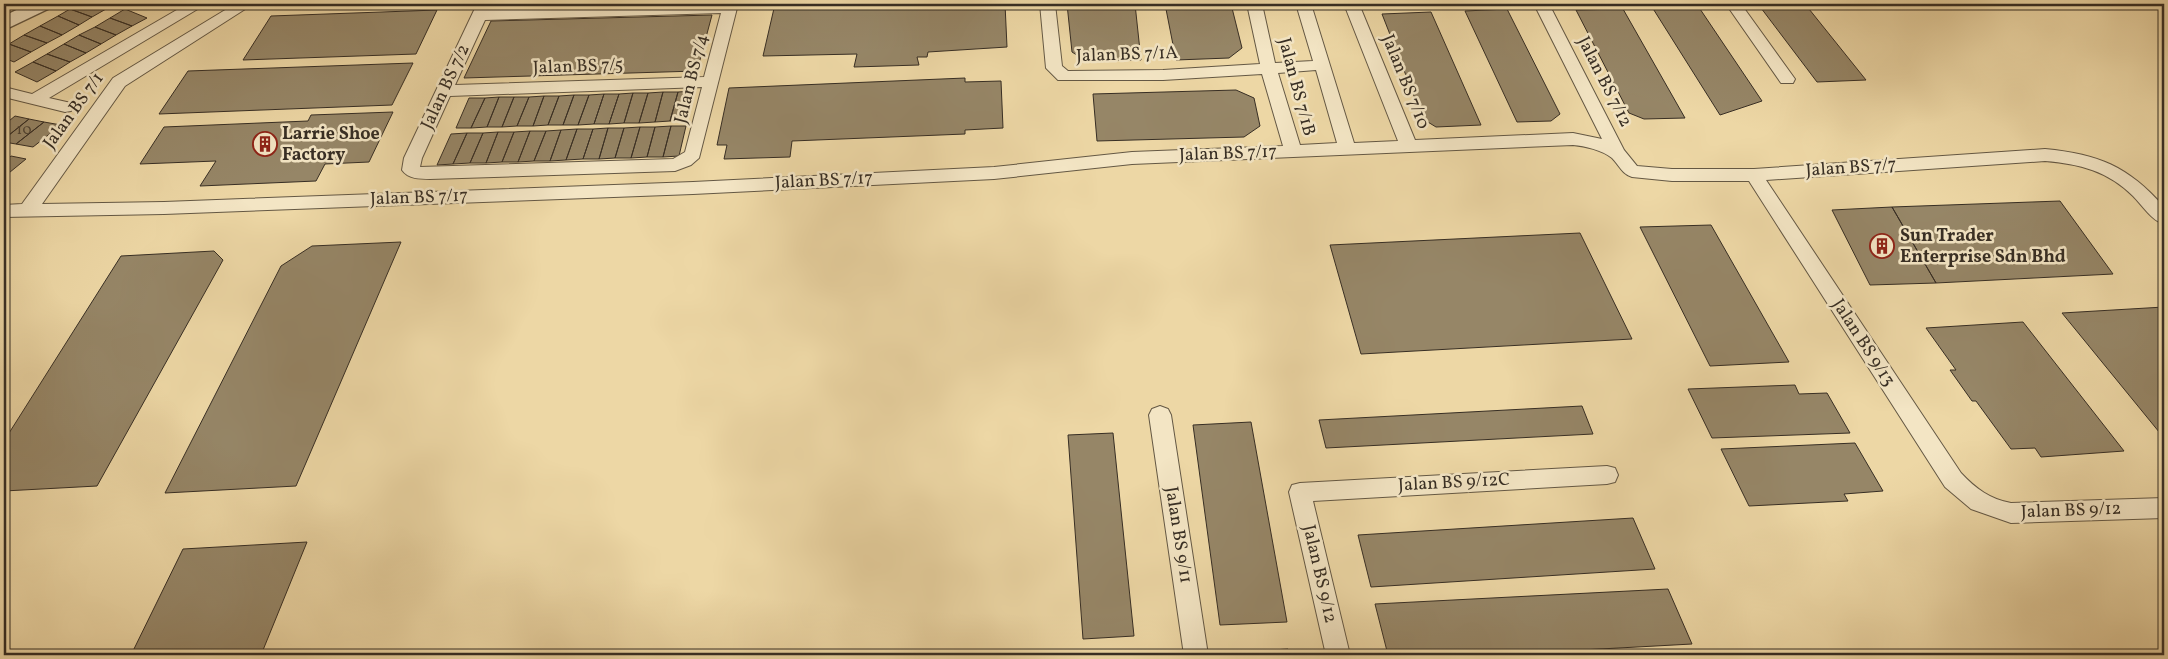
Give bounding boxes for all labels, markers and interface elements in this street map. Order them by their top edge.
street label: Jalan BS 7/10 [1375,31,1435,133]
street label: Jalan BS 7/4 [669,32,715,126]
street label: Jalan BS 7/12 [1570,32,1638,132]
street label: Jalan BS 7/1B [1271,35,1321,139]
street label: Jalan BS 7/2 [415,40,477,134]
street label: Jalan BS 7/1A [1076,41,1179,69]
street label: Jalan BS 7/5 [532,53,624,81]
street label: Jalan BS 7/1 [38,68,110,154]
house number: 10 [17,120,31,141]
place label: Larrie Shoe Factory [282,122,380,168]
building icon: Larrie Shoe Factory [252,131,278,157]
street label: Jalan BS 7/17 [1179,140,1277,168]
street label: Jalan BS 7/7 [1805,152,1897,184]
street label: Jalan BS 7/17 [774,166,874,196]
street label: Jalan BS 7/17 [370,184,468,212]
place label: Sun Trader Enterprise Sdn Bhd [1900,224,2066,270]
building icon: Sun Trader Enterprise Sdn Bhd [1869,233,1895,259]
street label: Jalan BS 9/13 [1825,294,1901,392]
street label: Jalan BS 9/12C [1397,468,1511,498]
street label: Jalan BS 9/11 [1158,485,1198,585]
street label: Jalan BS 9/12 [2020,497,2122,525]
street label: Jalan BS 9/12 [1296,522,1342,626]

